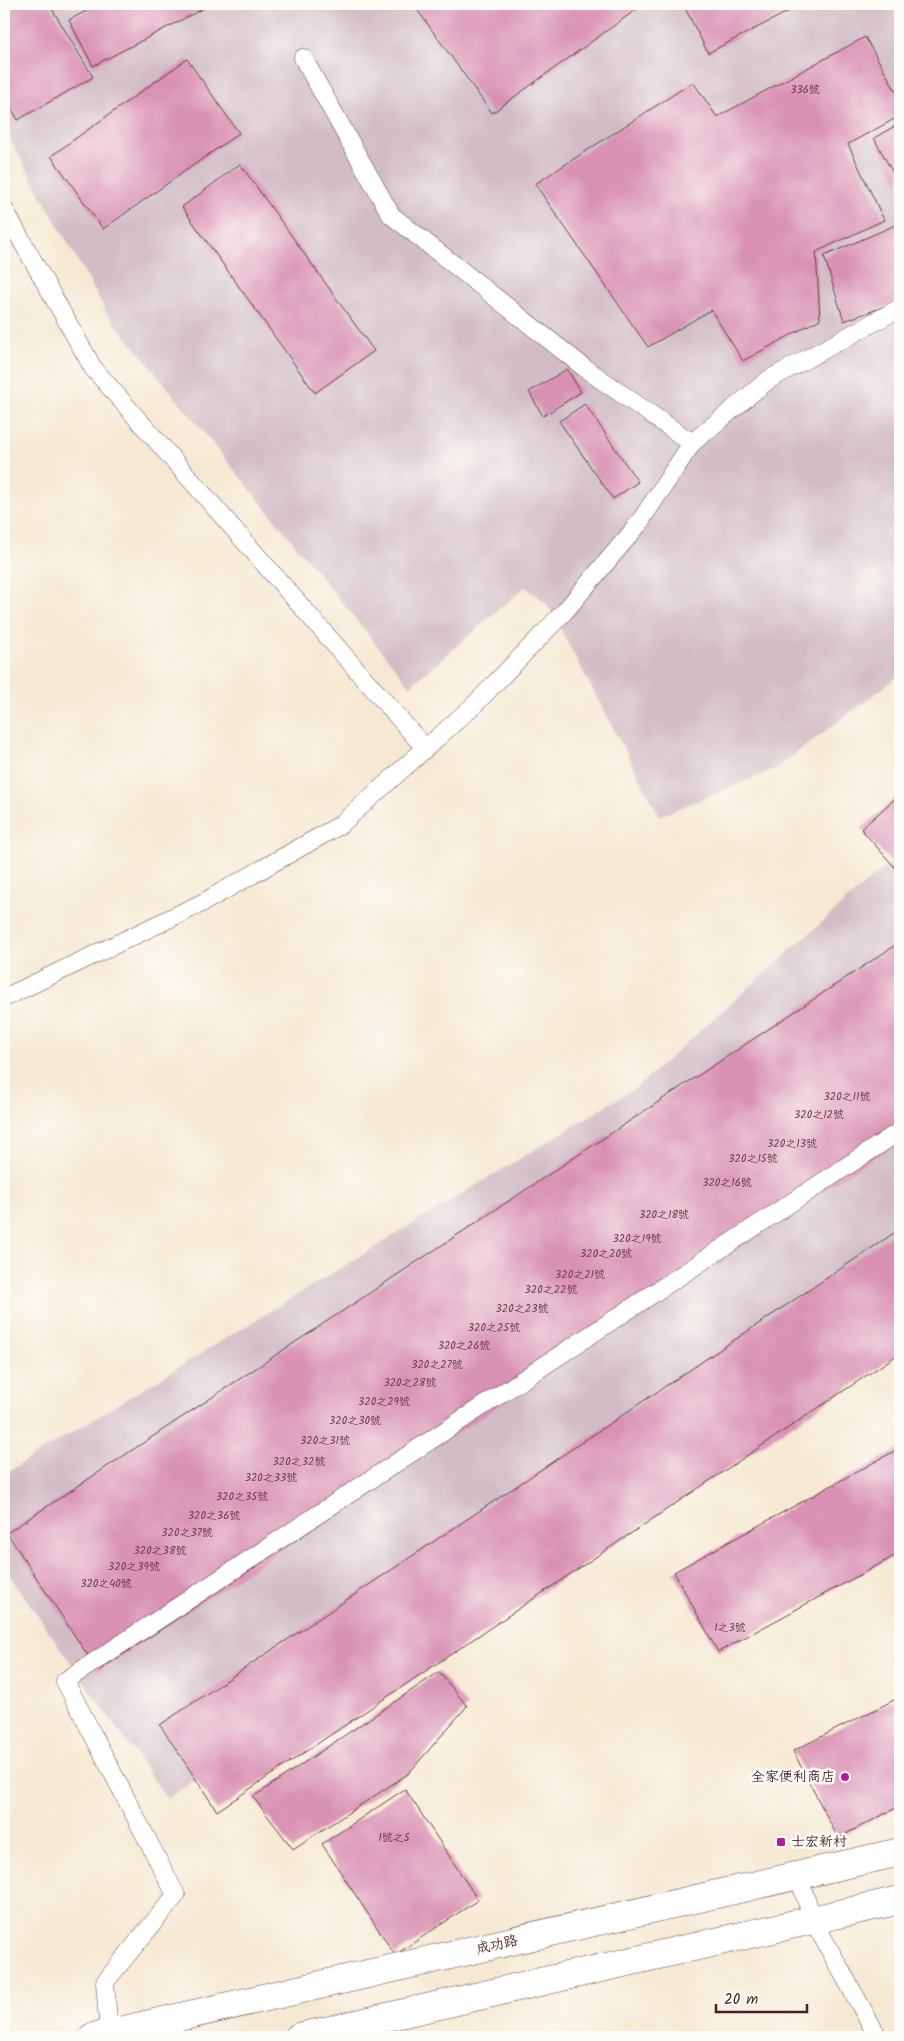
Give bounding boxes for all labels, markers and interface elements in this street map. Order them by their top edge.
house number: 336號 [790,81,820,99]
house number: 320之11號 [823,1088,871,1106]
house number: 320之12號 [794,1106,844,1124]
house number: 320之13號 [767,1135,817,1153]
house number: 320之15號 [728,1150,778,1168]
house number: 320之16號 [702,1174,752,1192]
house number: 320之18號 [639,1206,689,1224]
house number: 320之19號 [613,1230,662,1248]
house number: 320之20號 [580,1245,632,1263]
house number: 320之21號 [555,1266,605,1284]
house number: 320之22號 [525,1281,577,1299]
house number: 320之23號 [496,1300,548,1318]
house number: 320之25號 [468,1319,520,1337]
house number: 320之26號 [438,1337,490,1355]
house number: 320之27號 [411,1356,463,1374]
house number: 320之28號 [383,1374,437,1392]
house number: 320之29號 [358,1393,410,1411]
house number: 320之30號 [329,1412,381,1430]
house number: 320之31號 [300,1432,350,1450]
house number: 320之32號 [273,1453,325,1471]
house number: 320之33號 [245,1469,297,1487]
house number: 320之35號 [216,1488,268,1506]
house number: 320之36號 [188,1507,240,1525]
house number: 320之37號 [161,1524,213,1542]
house number: 320之38號 [133,1542,187,1560]
house number: 320之39號 [108,1558,160,1576]
house number: 320之40號 [80,1575,132,1593]
house number: 1之3號 [714,1619,746,1637]
place label: 全家便利商店 [751,1766,835,1788]
marker: 全家便利商店 [839,1771,851,1783]
house number: 1號之5 [378,1829,411,1847]
place label: 士宏新村 [791,1831,847,1853]
marker: 士宏新村 [775,1836,787,1848]
street label: 成功路 [474,1930,520,1960]
scale bar [716,1981,808,2013]
text: 20 m [724,1988,758,2012]

